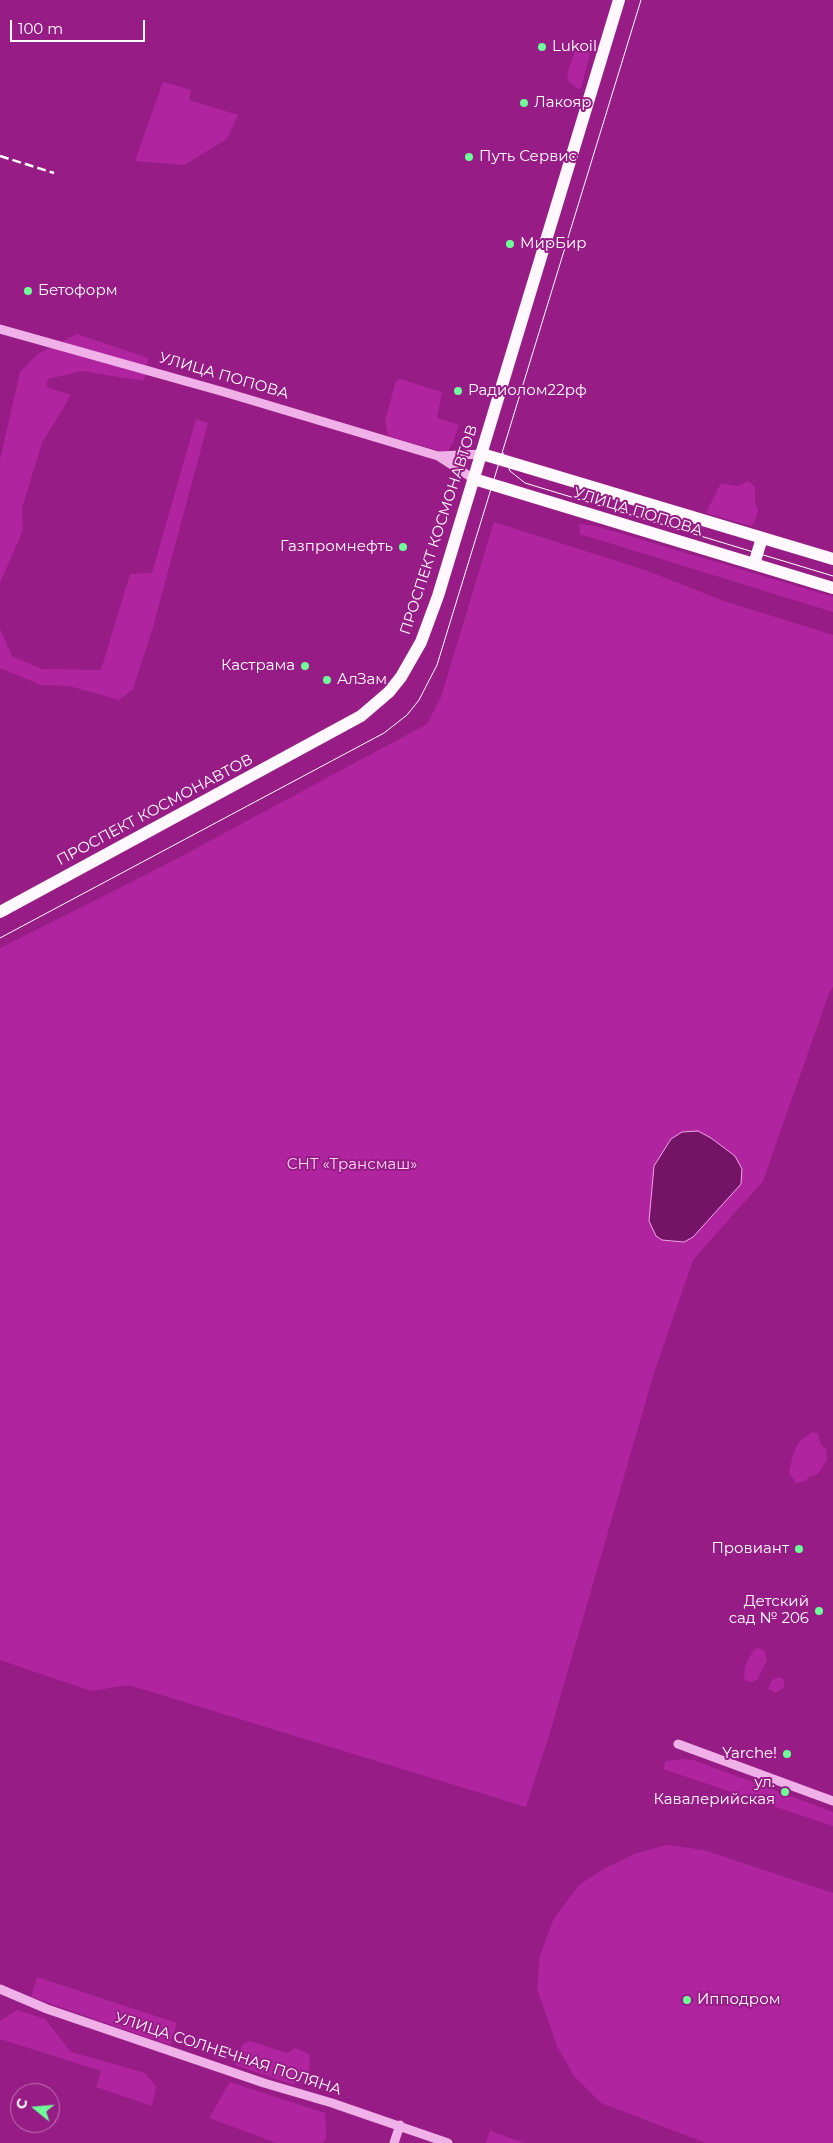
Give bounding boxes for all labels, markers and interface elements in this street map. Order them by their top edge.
scale bar [12,10,148,42]
text: 100 m [18,19,63,38]
place label: Lukoil [552,38,597,56]
marker: Lukoil [536,41,548,53]
place label: Лакояр [534,94,592,112]
marker: Лакояр [518,97,530,109]
place label: Путь Сервис [479,148,577,166]
marker: Путь Сервис [463,151,475,163]
place label: МирБир [520,235,587,253]
marker: МирБир [504,238,516,250]
place label: Бетоформ [38,282,118,300]
marker: Бетоформ [22,285,34,297]
street label: УЛИЦА ПОПОВА [157,349,291,403]
place label: Радиолом22рф [468,382,587,400]
marker: Радиолом22рф [452,385,464,397]
street label: ПРОСПЕКТ КОСМОНАВТОВ [397,423,481,637]
street label: УЛИЦА ПОПОВА [571,484,705,540]
place label: Газпромнефть [280,538,393,556]
marker: Газпромнефть [397,541,409,553]
place label: Кастрама [221,657,295,675]
marker: Кастрама [299,660,311,672]
place label: АлЗам [337,671,387,689]
marker: АлЗам [321,674,333,686]
street label: ПРОСПЕКТ КОСМОНАВТОВ [54,751,256,869]
park label: СНТ «Трансмаш» [287,1156,417,1174]
place label: Провиант [711,1540,789,1558]
marker: Провиант [793,1543,805,1555]
place label: Детский сад № 206 [729,1593,809,1628]
marker: Детский сад № 206 [813,1605,825,1617]
place label: Yarche! [722,1745,777,1763]
marker: Yarche! [781,1748,793,1760]
place label: ул. Кавалерийская [654,1774,775,1809]
marker: ул. Кавалерийская [779,1786,791,1798]
place label: Ипподром [697,1991,781,2009]
marker: Ипподром [681,1994,693,2006]
street label: УЛИЦА СОЛНЕЧНАЯ ПОЛЯНА [112,2009,344,2099]
north arrow [10,2083,60,2133]
text: С [12,2096,32,2111]

